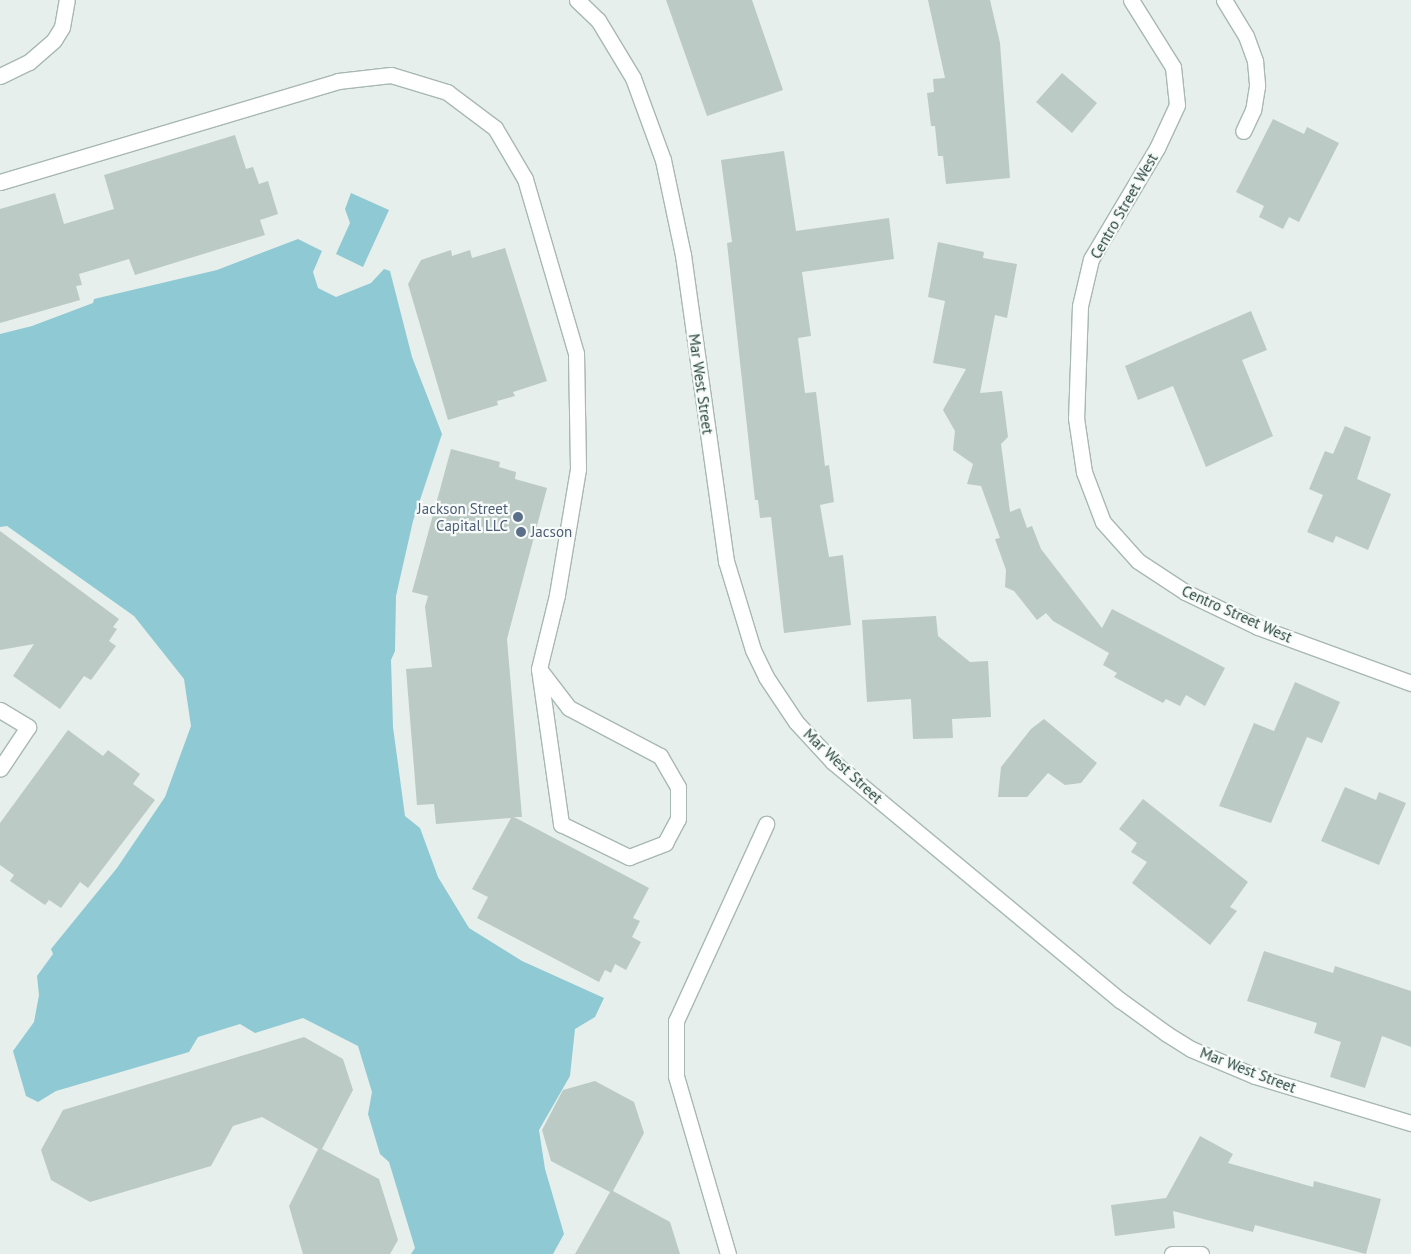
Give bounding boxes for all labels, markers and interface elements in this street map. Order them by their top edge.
street label: Centro Street West [1086,150,1162,262]
street label: Mar West Street [685,332,717,436]
place label: Jackson Street Capital LLC [417,499,508,534]
marker: Jackson Street Capital LLC [512,511,524,523]
place label: Jacson [531,523,572,541]
marker: Jacson [515,526,527,538]
street label: Centro Street West [1179,582,1295,646]
street label: Mar West Street [800,725,886,807]
street label: Mar West Street [1197,1043,1299,1097]

